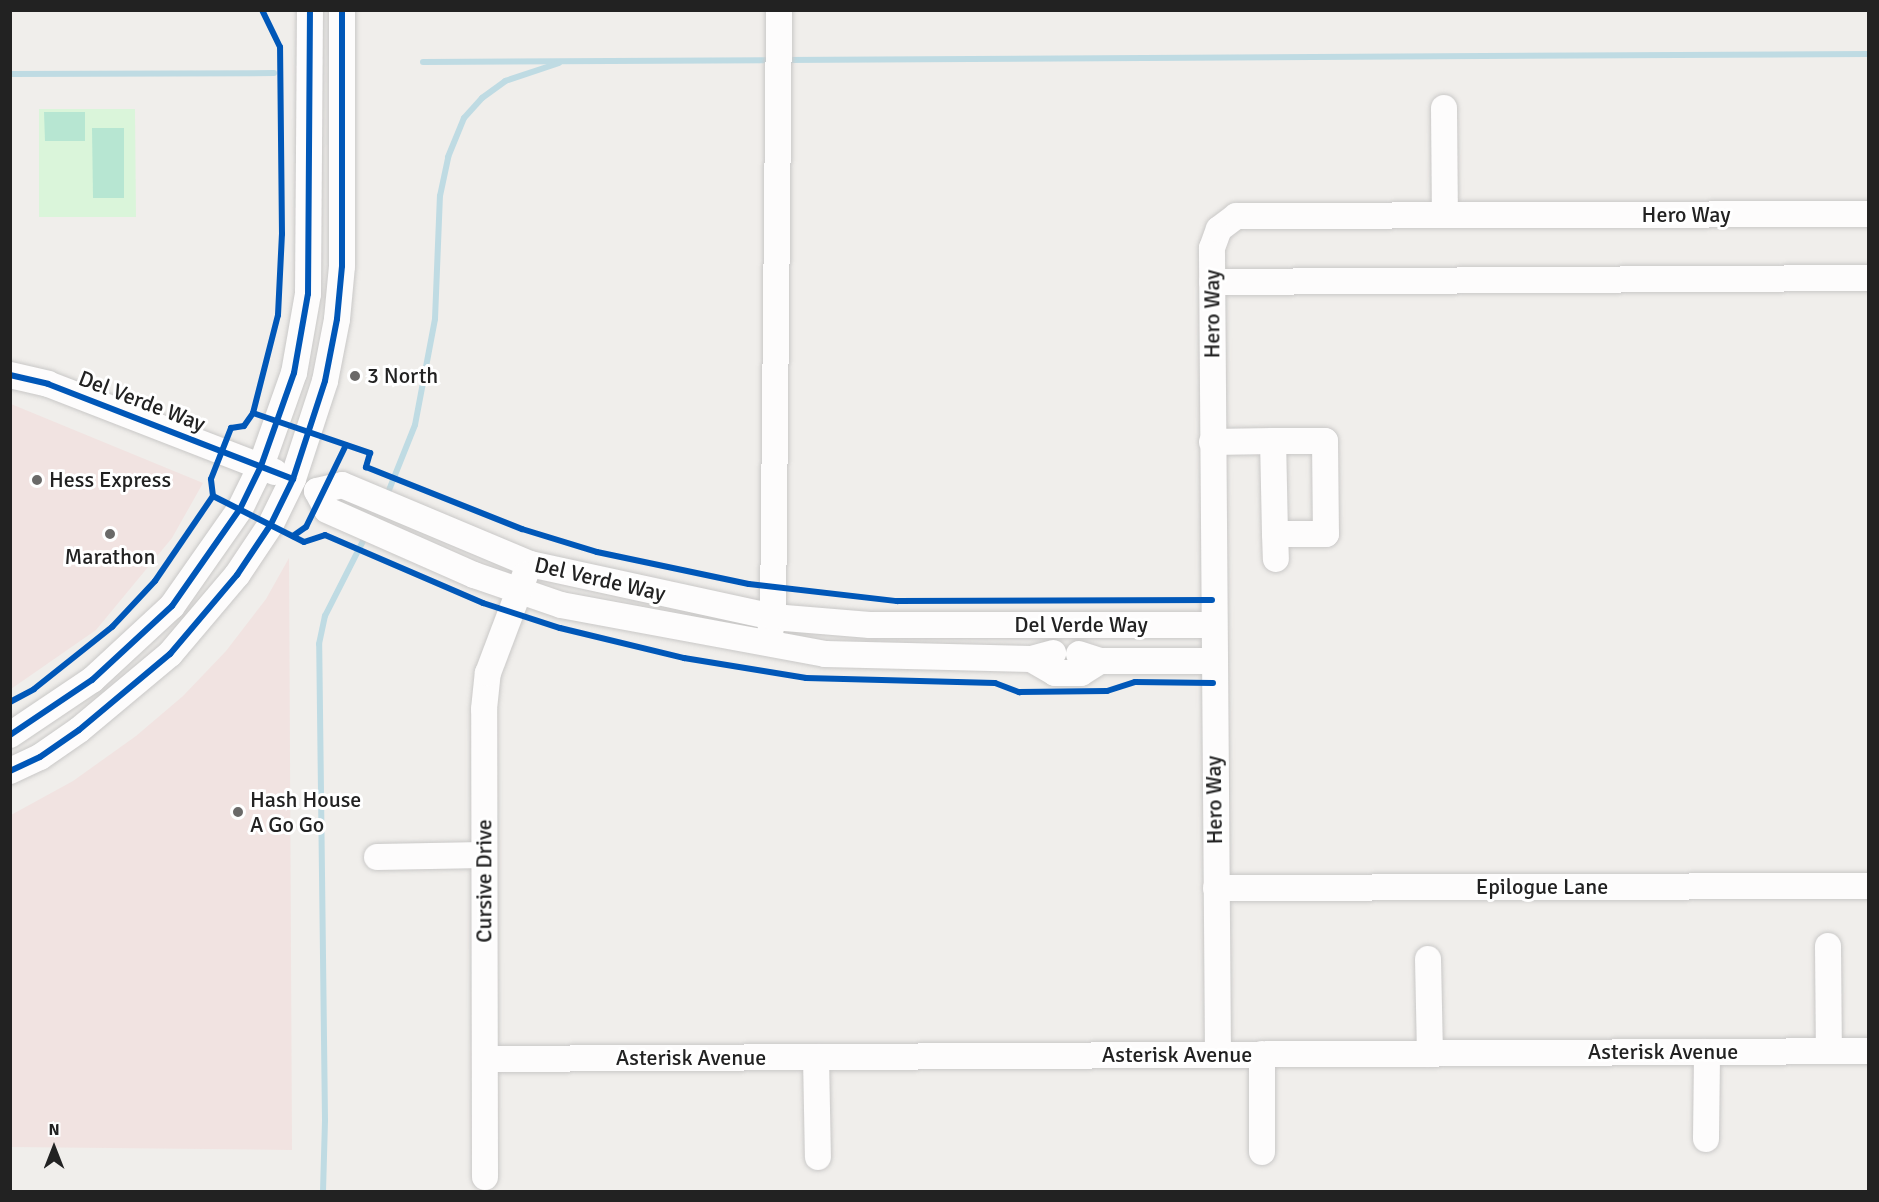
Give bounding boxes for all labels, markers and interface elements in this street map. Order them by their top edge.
street label: Hero Way [1642,202,1730,228]
street label: Hero Way [1199,270,1225,358]
place label: 3 North [367,363,438,389]
street label: Del Verde Way [75,365,209,437]
marker: 3 North [348,369,362,383]
place label: Hess Express [49,467,171,493]
marker: Hess Express [30,473,44,487]
marker: Marathon [103,527,117,541]
place label: Marathon [65,544,155,570]
street label: Del Verde Way [532,551,668,607]
street label: Del Verde Way [1014,612,1148,638]
street label: Hero Way [1200,755,1228,845]
place label: Hash House A Go Go [250,786,361,837]
marker: Hash House A Go Go [231,805,245,819]
street label: Cursive Drive [471,819,497,943]
street label: Epilogue Lane [1476,874,1608,900]
street label: Asterisk Avenue [1588,1039,1738,1065]
street label: Asterisk Avenue [1102,1042,1252,1068]
street label: Asterisk Avenue [616,1045,766,1071]
north arrow [24,1118,84,1178]
text: N [48,1120,60,1140]

